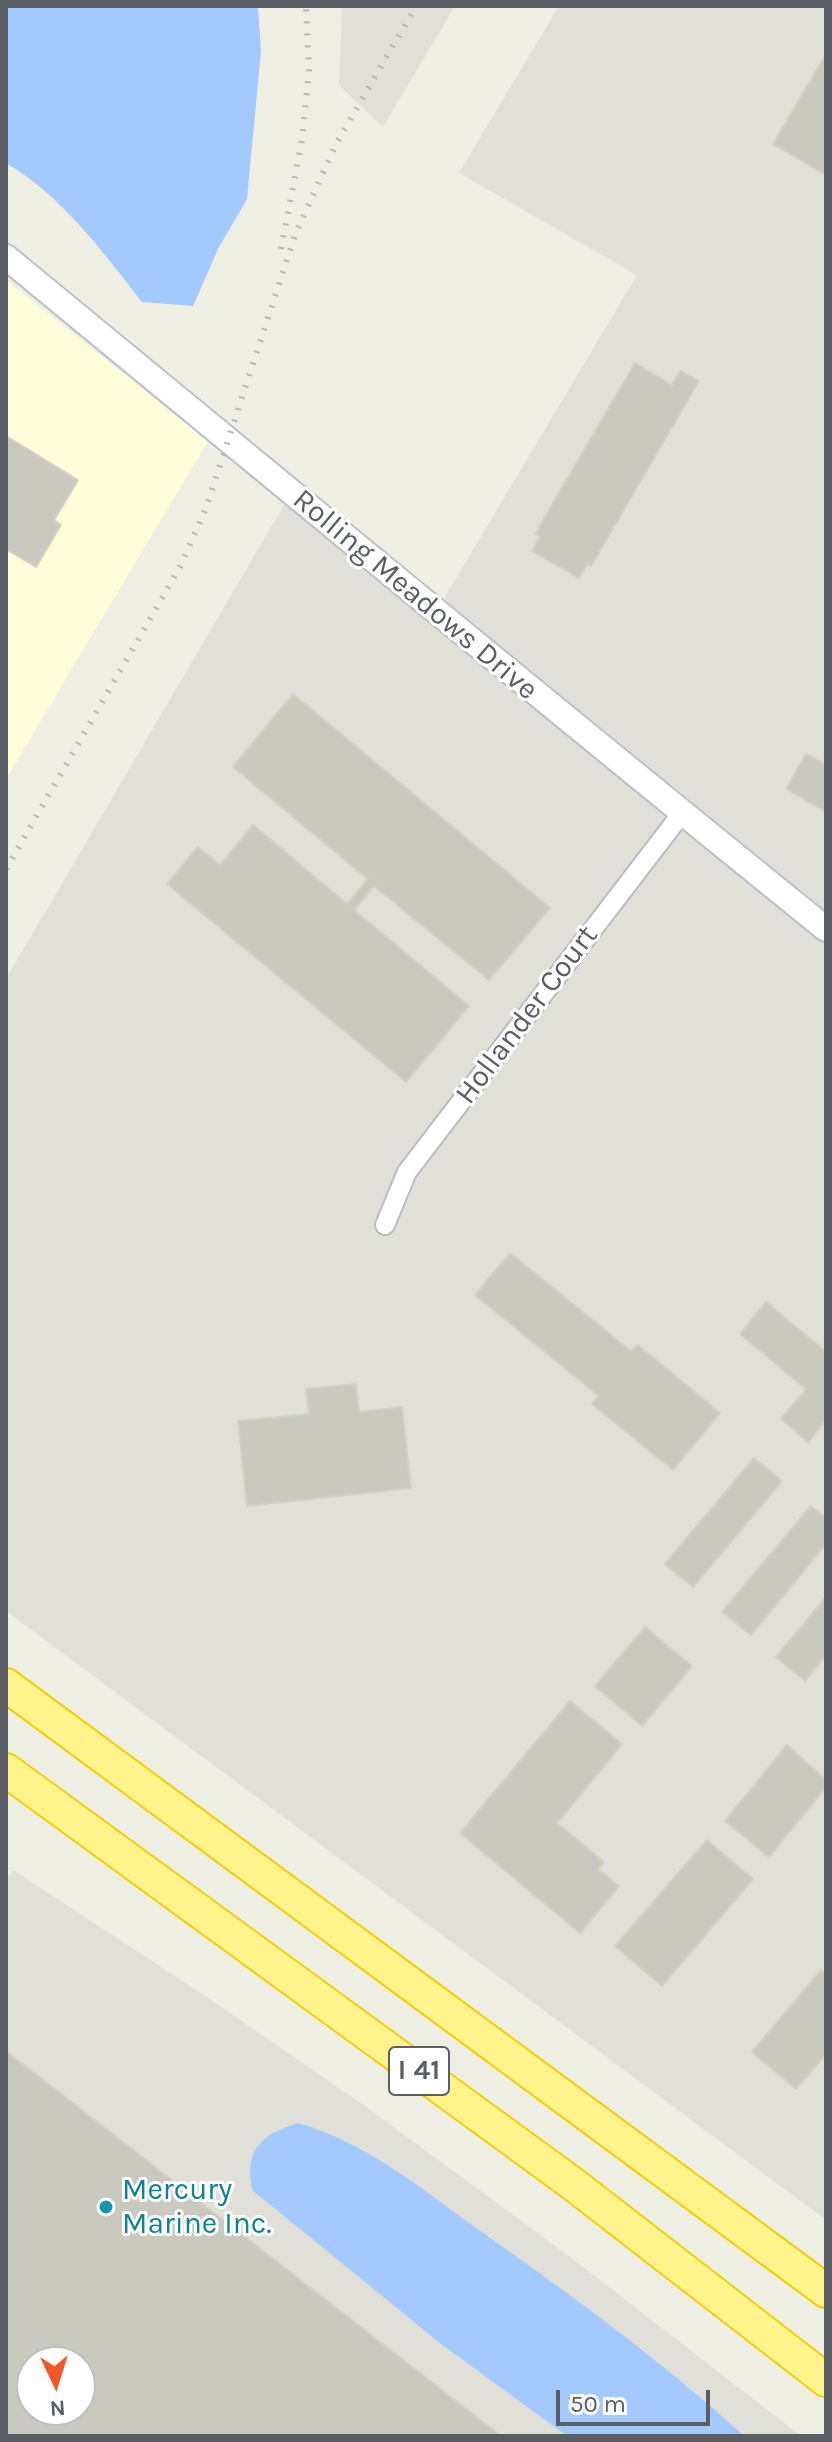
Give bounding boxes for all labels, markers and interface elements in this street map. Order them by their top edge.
street label: Rolling Meadows Drive [285,482,545,708]
street label: Hollander Court [448,919,606,1111]
road number: I 41 [389,2047,449,2095]
place label: Mercury Marine Inc. [122,2172,272,2242]
marker: Mercury Marine Inc. [97,2198,115,2216]
north arrow [16,2346,96,2426]
scale bar [560,2374,714,2424]
text: 50 m [570,2390,626,2418]
text: N [49,2394,66,2421]

